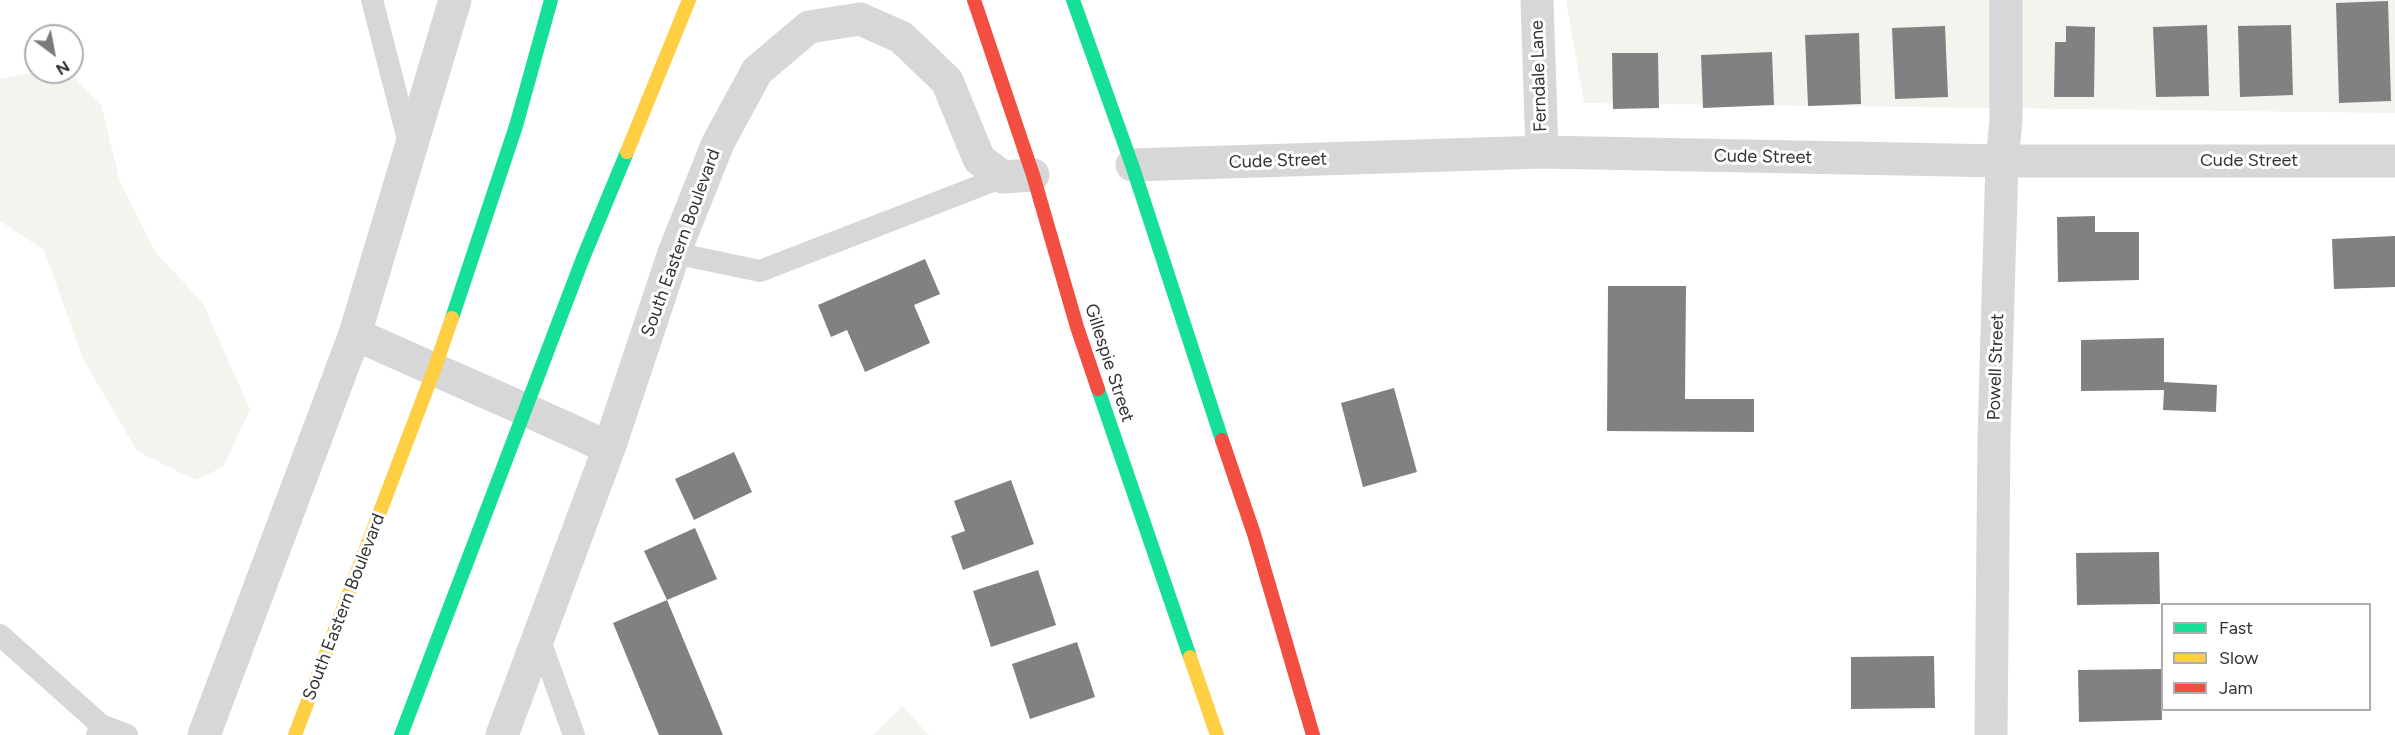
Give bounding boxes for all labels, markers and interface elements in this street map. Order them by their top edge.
street label: Ferndale Lane [1526,20,1552,132]
north arrow [24,24,84,84]
text: N [52,57,73,79]
street label: Cude Street [1714,145,1812,169]
street label: South Eastern Boulevard [637,146,725,340]
street label: Cude Street [1229,148,1327,174]
street label: Cude Street [2200,150,2298,172]
street label: Gillespie Street [1080,301,1138,425]
street label: Powell Street [1983,313,2009,421]
street label: South Eastern Boulevard [298,511,390,703]
legend [2161,603,2371,711]
text: Fast [2219,617,2253,639]
text: Slow [2219,647,2258,669]
text: Jam [2219,677,2253,699]

